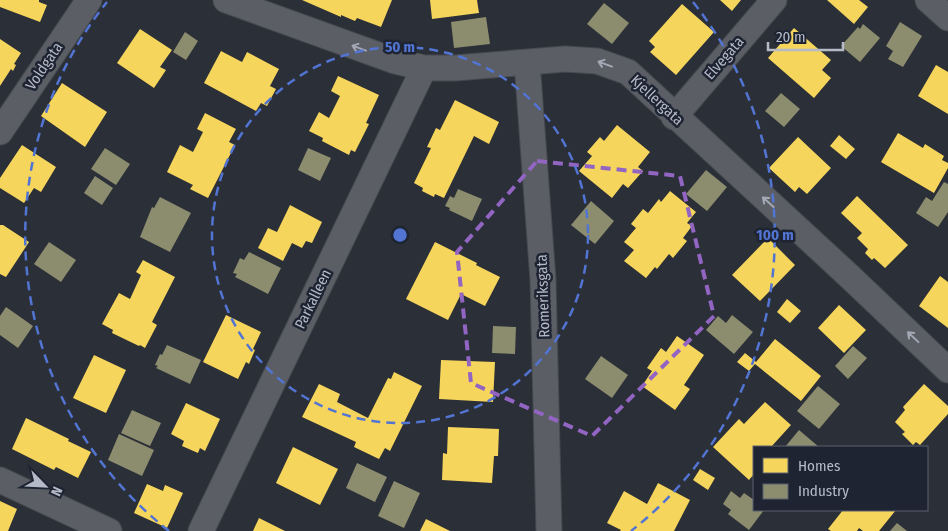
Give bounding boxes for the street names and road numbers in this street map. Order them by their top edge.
street label: Elvegata [700,33,748,83]
street label: Voldgata [22,39,66,93]
street label: Kjellergata [627,71,687,129]
street label: Romeriksgata [533,254,553,338]
street label: Parkalleen [291,266,335,332]

